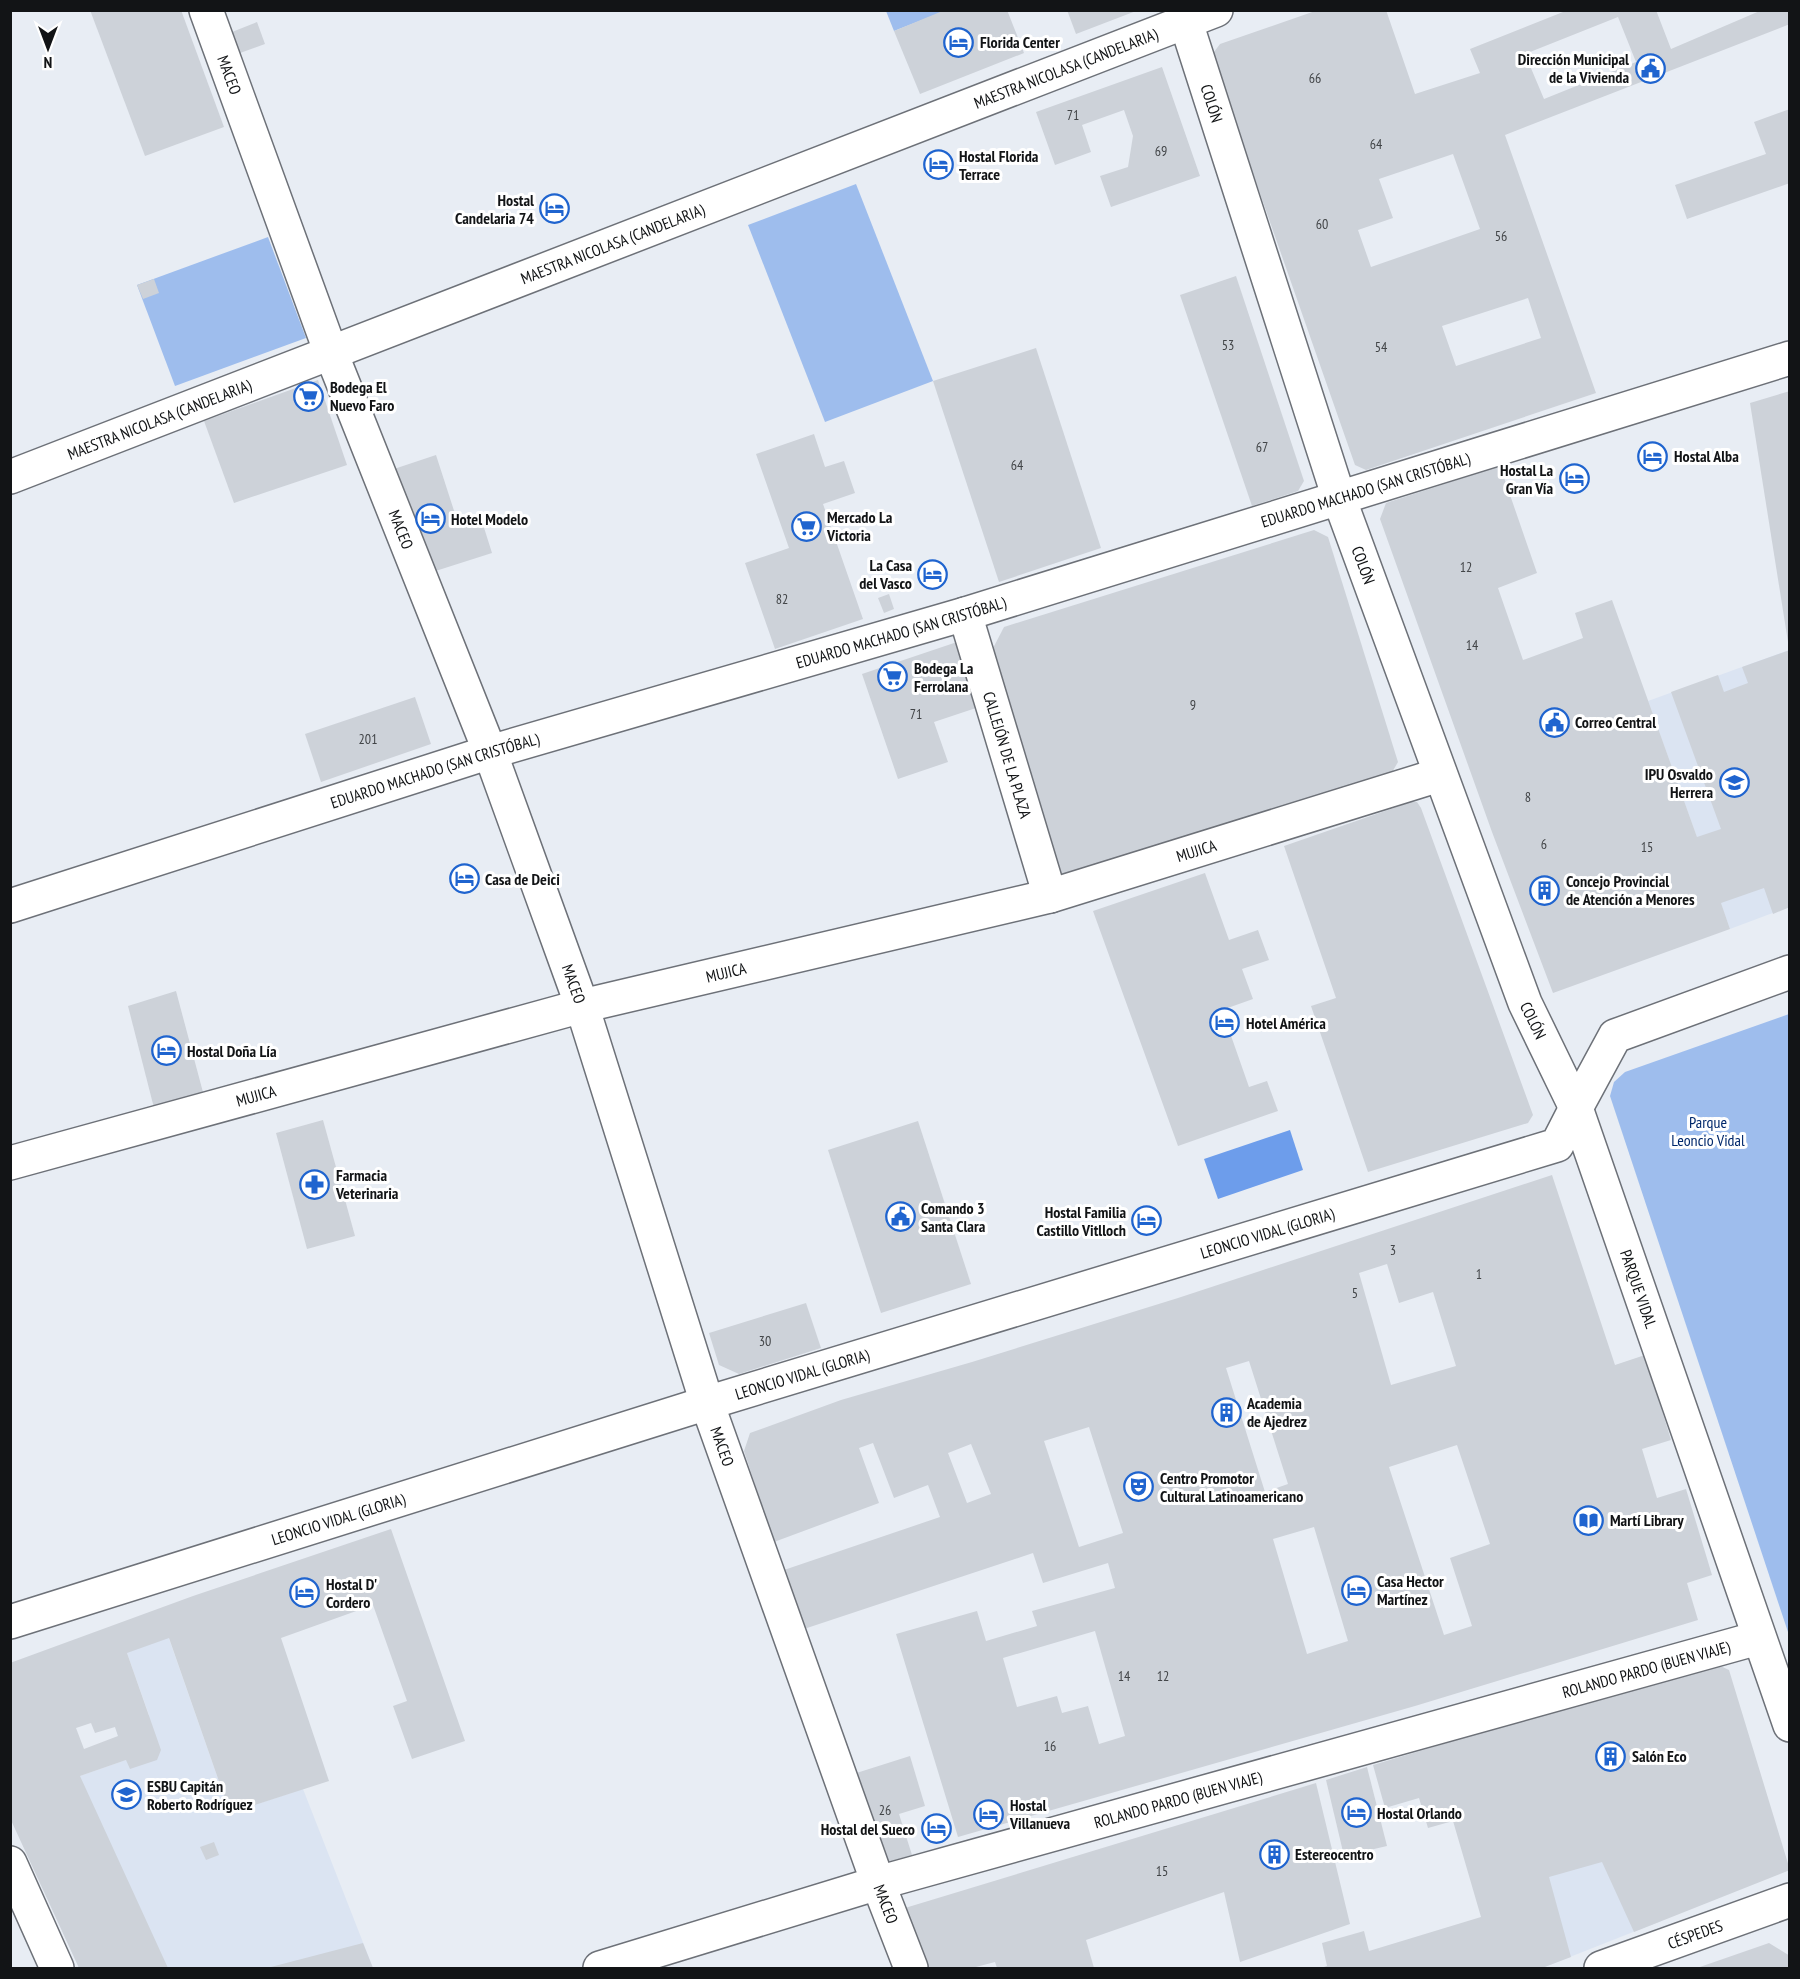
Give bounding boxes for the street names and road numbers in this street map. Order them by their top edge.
street label: MAESTRA NICOLASA (CANDELARIA) [971,24,1161,113]
street label: MACEO [213,52,246,97]
street label: COLÓN [1197,82,1227,125]
street label: MAESTRA NICOLASA (CANDELARIA) [518,199,707,288]
street label: MAESTRA NICOLASA (CANDELARIA) [64,375,254,464]
street label: EDUARDO MACHADO (SAN CRISTÓBAL) [1259,448,1473,532]
street label: MACEO [385,507,418,552]
street label: COLÓN [1348,543,1380,587]
street label: EDUARDO MACHADO (SAN CRISTÓBAL) [794,592,1008,673]
street label: CALLEJÓN DE LA PLAZA [979,689,1036,821]
street label: EDUARDO MACHADO (SAN CRISTÓBAL) [328,728,542,813]
street label: MUJICA [1174,835,1219,866]
street label: MUJICA [704,958,748,987]
street label: MACEO [558,961,590,1006]
street label: COLÓN [1516,998,1551,1042]
street label: MUJICA [234,1080,279,1111]
street label: LEONCIO VIDAL (GLORIA) [1198,1203,1337,1263]
street label: PARQUE VIDAL [1616,1247,1662,1331]
street label: LEONCIO VIDAL (GLORIA) [733,1344,872,1404]
street label: MACEO [706,1424,739,1469]
street label: LEONCIO VIDAL (GLORIA) [269,1488,408,1549]
street label: ROLANDO PARDO (BUEN VIAJE) [1560,1636,1732,1702]
street label: ROLANDO PARDO (BUEN VIAJE) [1092,1767,1264,1832]
street label: MACEO [870,1882,903,1927]
street label: CÉSPEDES [1665,1915,1726,1953]

